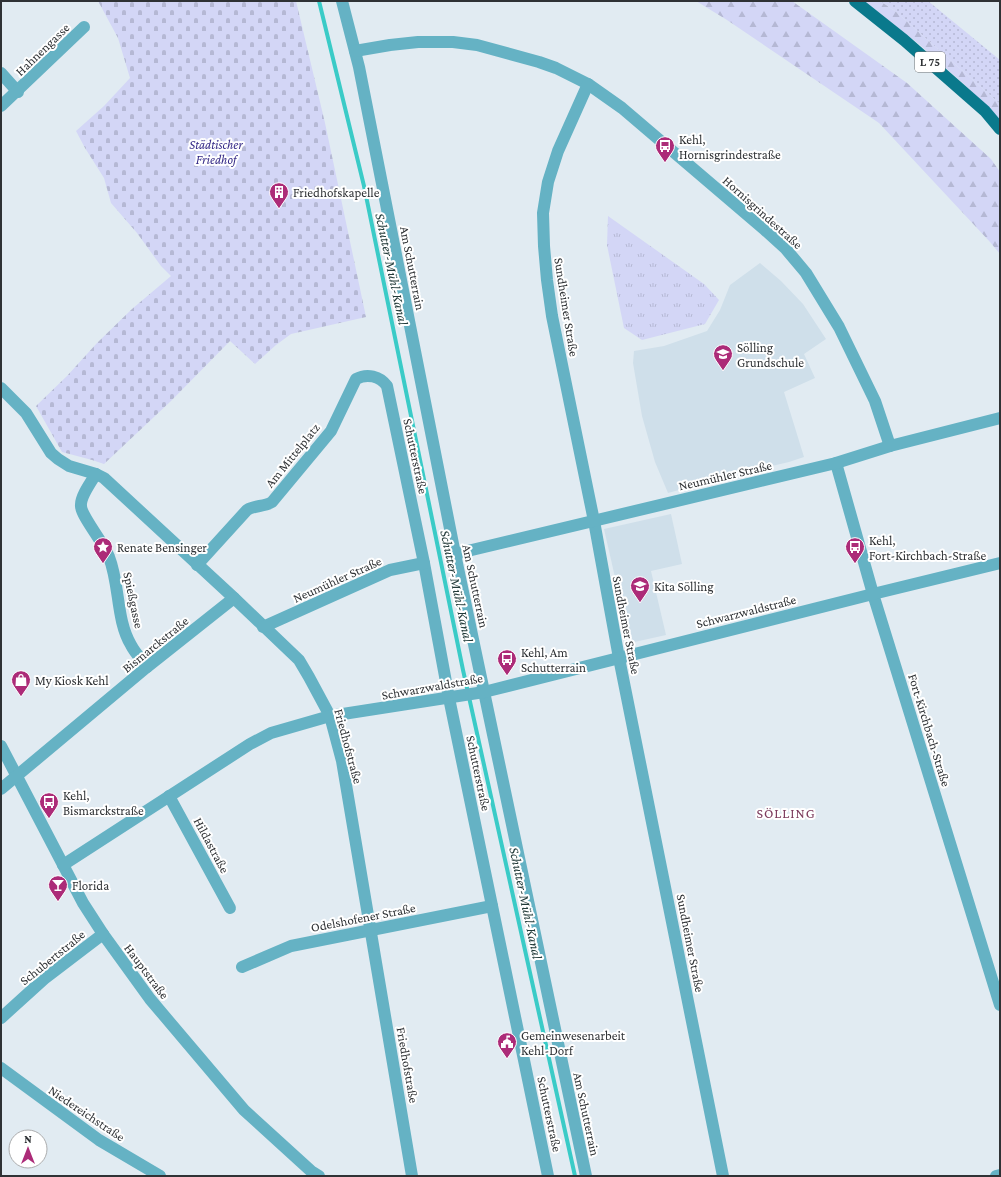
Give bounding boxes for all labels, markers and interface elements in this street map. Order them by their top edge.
street label: Hahnengasse [12,20,73,79]
road number: L 75 [915,52,945,72]
place label: Kehl, Hornisgrindestraße [679,132,781,162]
bus stop icon: Kehl, Hornisgrindestraße [654,135,676,163]
park label: Städtischer Friedhof [189,137,243,167]
street label: Hornisgrindestraße [720,173,806,252]
building icon: Friedhofskapelle [268,181,290,209]
place label: Friedhofskapelle [293,185,380,200]
water label: Schutter-Mühl-Kanal [372,212,412,327]
street label: Am Schutterrain [397,225,428,311]
street label: Sundheimer Straße [551,257,582,358]
place label: Sölling Grundschule [737,340,804,370]
school or university icon: Sölling Grundschule [712,343,734,371]
street label: Schutterstraße [400,417,431,496]
street label: Am Mittelplatz [262,420,323,490]
street label: Neumühler Straße [677,457,774,494]
water label: Schutter-Mühl-Kanal [437,529,477,644]
place label: Kehl, Fort-Kirchbach-Straße [869,533,986,563]
place icon: Renate Bensinger [92,536,114,564]
bus stop icon: Kehl, Fort-Kirchbach-Straße [844,536,866,564]
place label: Renate Bensinger [117,540,207,555]
street label: Am Schutterrain [459,543,492,629]
street label: Neumühler Straße [291,553,384,606]
street label: Spießgasse [120,570,147,630]
street label: Sundheimer Straße [610,575,643,676]
school or university icon: Kita Sölling [629,575,651,603]
place label: Kita Sölling [654,579,714,594]
street label: Schwarzwaldstraße [695,592,798,631]
street label: Bismarckstraße [119,613,192,676]
place label: Kehl, Am Schutterrain [521,645,586,675]
bus stop icon: Kehl, Am Schutterrain [496,648,518,676]
shop icon: My Kiosk Kehl [10,669,32,697]
street label: Schwarzwaldstraße [380,670,484,703]
street label: Fort-Kirchbach-Straße [905,672,954,789]
place label: My Kiosk Kehl [35,673,109,688]
street label: Friedhofstraße [331,707,366,785]
street label: Schutterstraße [463,734,494,813]
place label: Kehl, Bismarckstraße [63,788,144,818]
bus stop icon: Kehl, Bismarckstraße [38,791,60,819]
district label: SÖLLING [756,805,816,821]
street label: Hildastraße [191,815,233,876]
water label: Schutter-Mühl-Kanal [506,846,546,961]
bar icon: Florida [47,874,69,902]
place label: Florida [72,878,109,893]
street label: Sundheimer Straße [674,893,707,994]
street label: Odelshofener Straße [310,900,417,935]
street label: Schubertstraße [17,926,88,988]
street label: Hauptstraße [121,941,172,1002]
street label: Friedhofstraße [393,1026,422,1105]
place label: Gemeinwesenarbeit Kehl-Dorf [521,1028,626,1058]
public building icon: Gemeinwesenarbeit Kehl-Dorf [496,1031,518,1059]
street label: Am Schutterrain [570,1071,603,1157]
street label: Schutterstraße [534,1075,565,1154]
street label: Niedereichstraße [46,1082,128,1145]
north arrow [8,1129,48,1169]
text: N [24,1133,32,1145]

